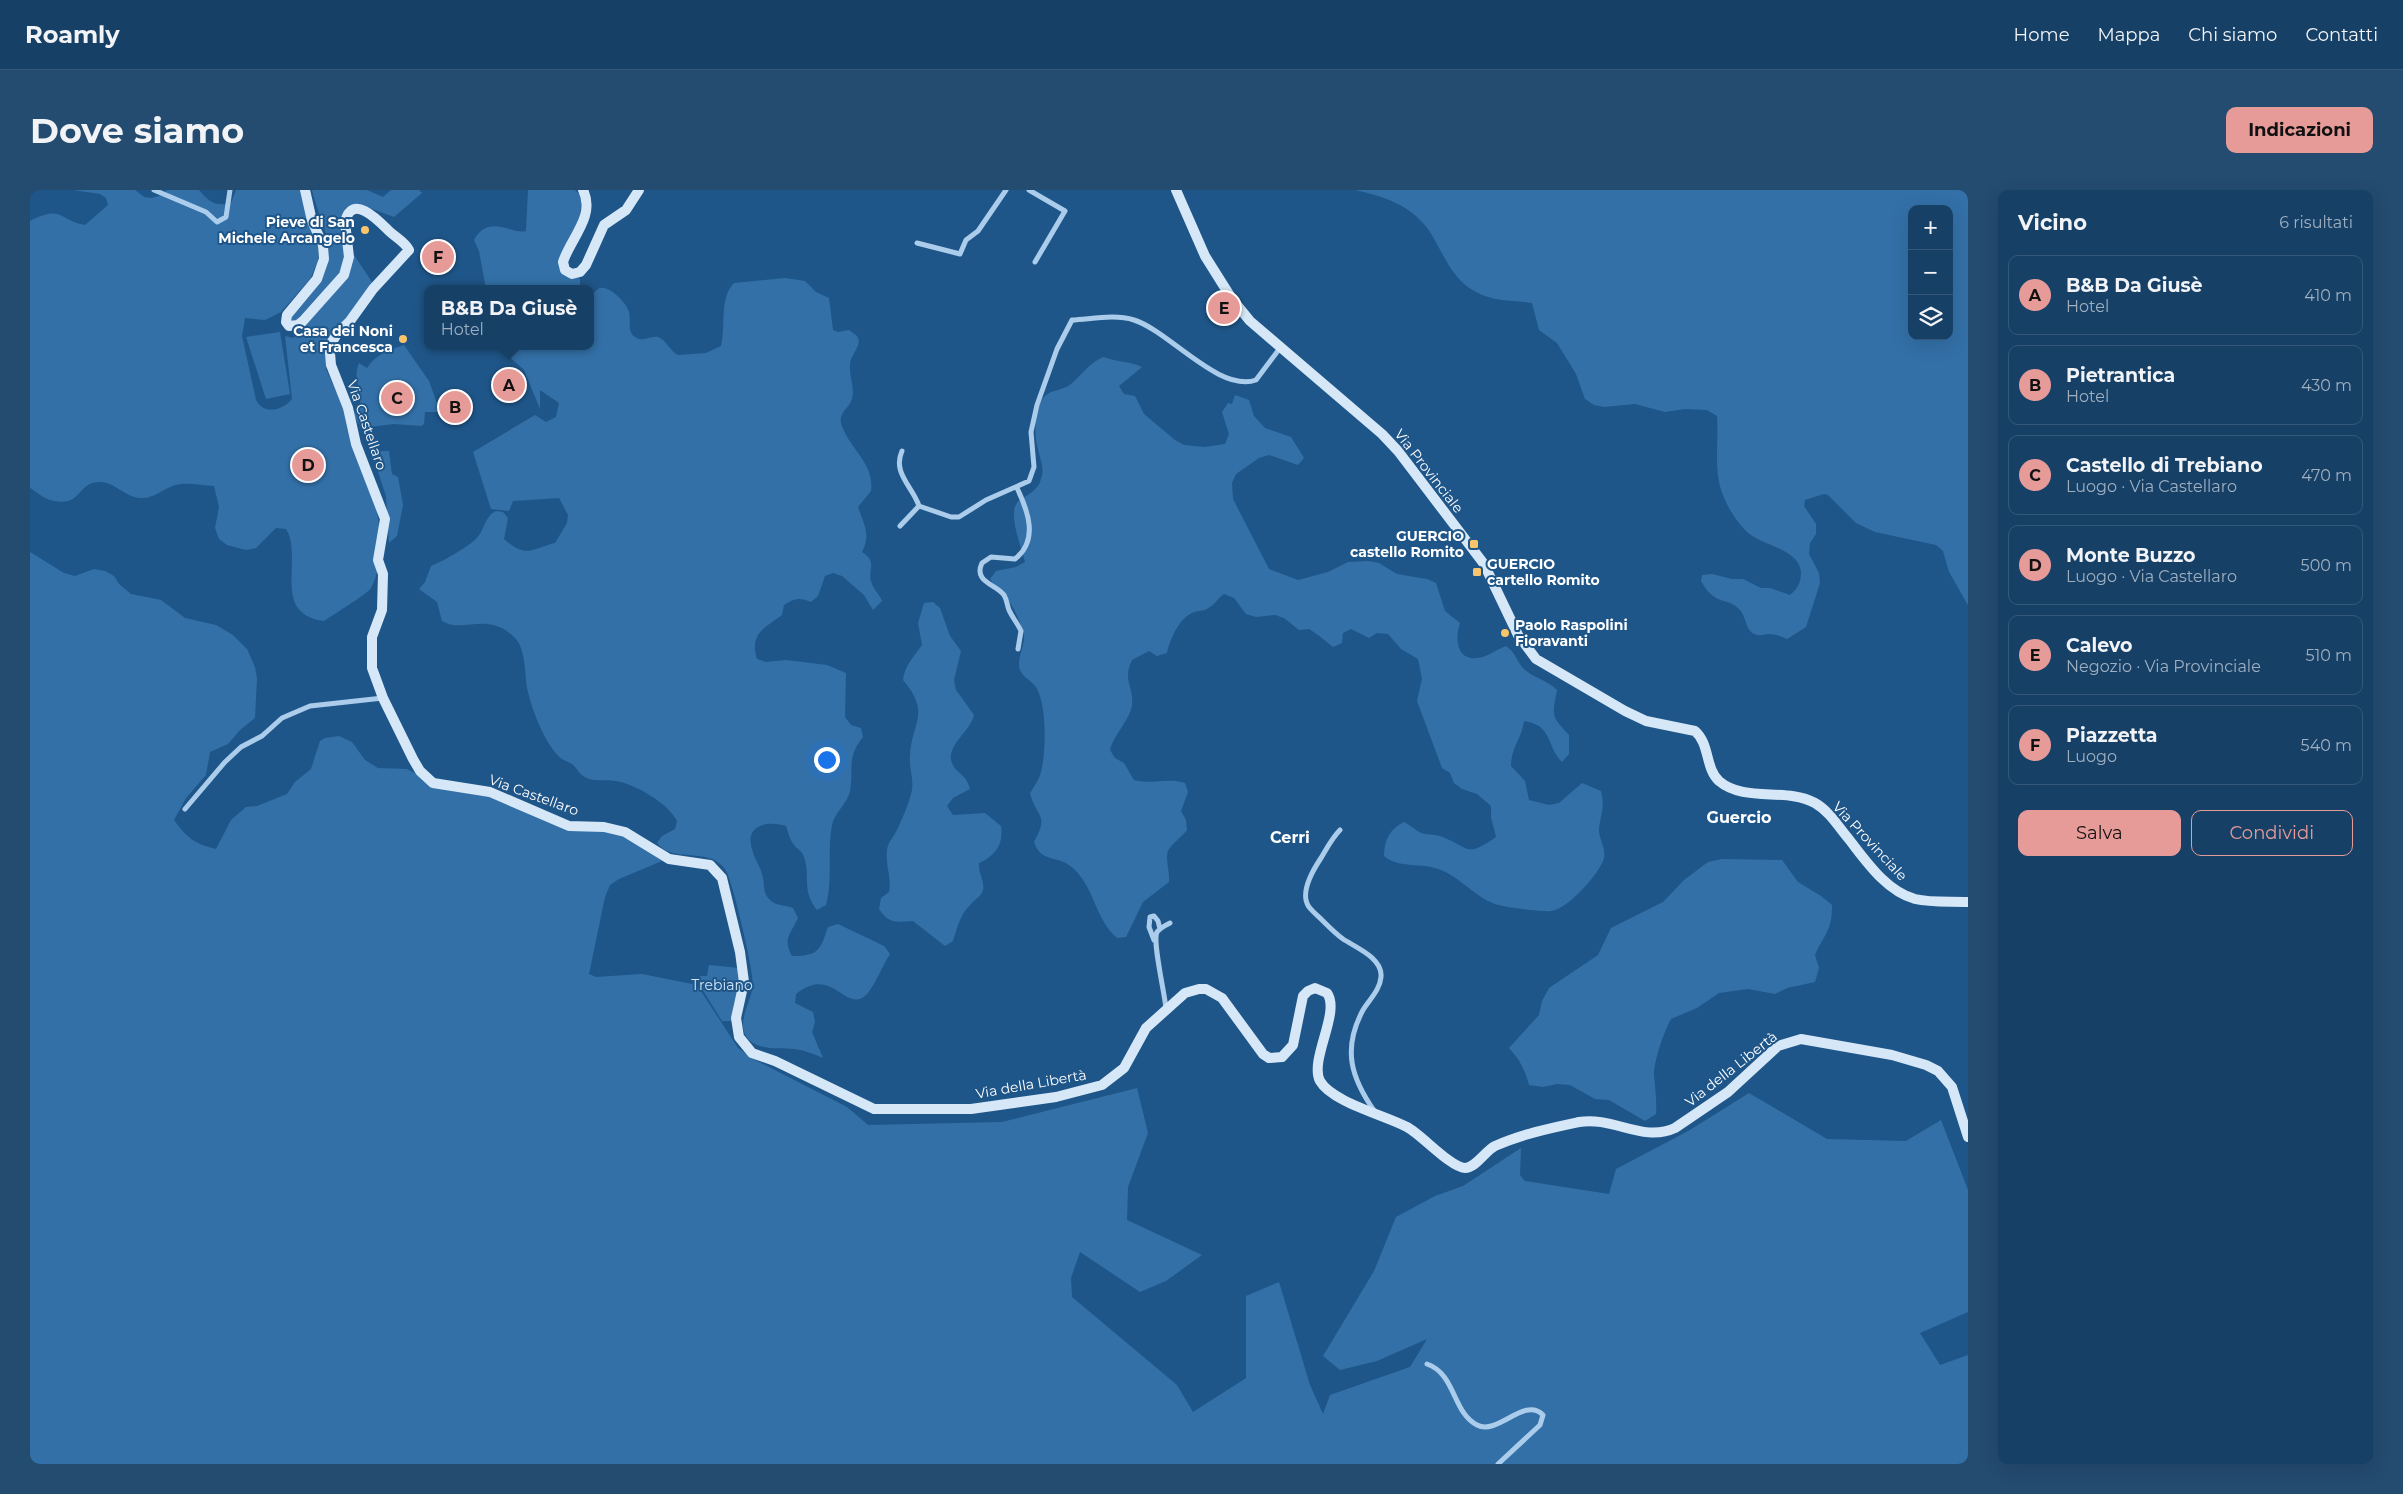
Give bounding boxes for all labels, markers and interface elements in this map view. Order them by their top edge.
text: Roamly [25,20,120,49]
text: Home [2014,24,2070,46]
text: Mappa [2098,24,2160,46]
text: Chi siamo [2188,24,2277,46]
text: Contatti [2305,24,2378,46]
button: Indicazioni [2226,107,2373,153]
text: Dove siamo [30,109,244,152]
map controls [1908,205,1953,340]
button: + [1908,205,1953,250]
text: Vicino [2018,210,2087,235]
place label: Pieve di San Michele Arcangelo [218,213,355,247]
text: 6 risultati [2279,213,2353,232]
marker: Pieve di San Michele Arcangelo [359,224,371,236]
pin: F [422,238,454,276]
button: − [1908,250,1953,295]
text: B&B Da Giusè [2066,274,2203,297]
popup [424,285,594,350]
text: A [2029,286,2041,305]
text: 410 m [2304,286,2352,305]
pin: E [1208,289,1240,327]
button: layers [1908,295,1953,340]
text: B&B Da Giusè [441,297,577,320]
text: Hotel [2066,297,2109,316]
text: Hotel [441,320,484,339]
place label: Casa dei Noni et Francesca [293,322,393,356]
marker: Casa dei Noni et Francesca [397,333,409,345]
text: Pietrantica [2066,364,2175,387]
pin: A [493,366,525,404]
text: B [2029,376,2041,395]
text: 430 m [2301,376,2352,395]
street label: Via Castellaro [343,378,391,473]
pin: C [381,379,413,417]
text: Hotel [2066,387,2109,406]
pin: B [439,388,471,426]
street label: Via Provinciale [1391,425,1467,517]
pin: D [292,446,324,484]
text: Castello di Trebiano [2066,454,2263,477]
text: C [2029,466,2041,485]
text: 470 m [2301,466,2352,485]
text: Luogo · Via Castellaro [2066,477,2237,496]
place label: GUERCIO castello Romito [1350,527,1464,561]
marker: GUERCIO castello Romito [1468,538,1480,550]
text: Monte Buzzo [2066,544,2196,567]
place label: GUERCIO cartello Romito [1487,555,1600,589]
text: D [2028,556,2042,575]
text: 500 m [2301,556,2352,575]
marker: GUERCIO cartello Romito [1471,566,1483,578]
text: Luogo · Via Castellaro [2066,567,2237,586]
place label: Paolo Raspolini Fioravanti [1515,616,1628,650]
marker: Paolo Raspolini Fioravanti [1499,627,1511,639]
text: Calevo [2066,634,2132,657]
text: E [2030,646,2040,665]
text: 510 m [2305,646,2352,665]
text: Negozio · Via Provinciale [2066,657,2261,676]
text: Piazzetta [2066,724,2158,747]
text: F [2030,736,2040,755]
text: 540 m [2301,736,2352,755]
your location [814,747,840,773]
text: Luogo [2066,747,2117,766]
street label: Via Castellaro [487,770,581,820]
street label: Via Provinciale [1829,798,1911,884]
district label: Guercio [1707,808,1771,827]
button: Salva [2018,810,2181,856]
button: Condividi [2191,810,2353,856]
district label: Cerri [1270,828,1310,847]
park label: Trebiano [691,976,753,994]
street label: Via della Libertà [1681,1027,1781,1111]
street label: Via della Libertà [974,1065,1088,1103]

